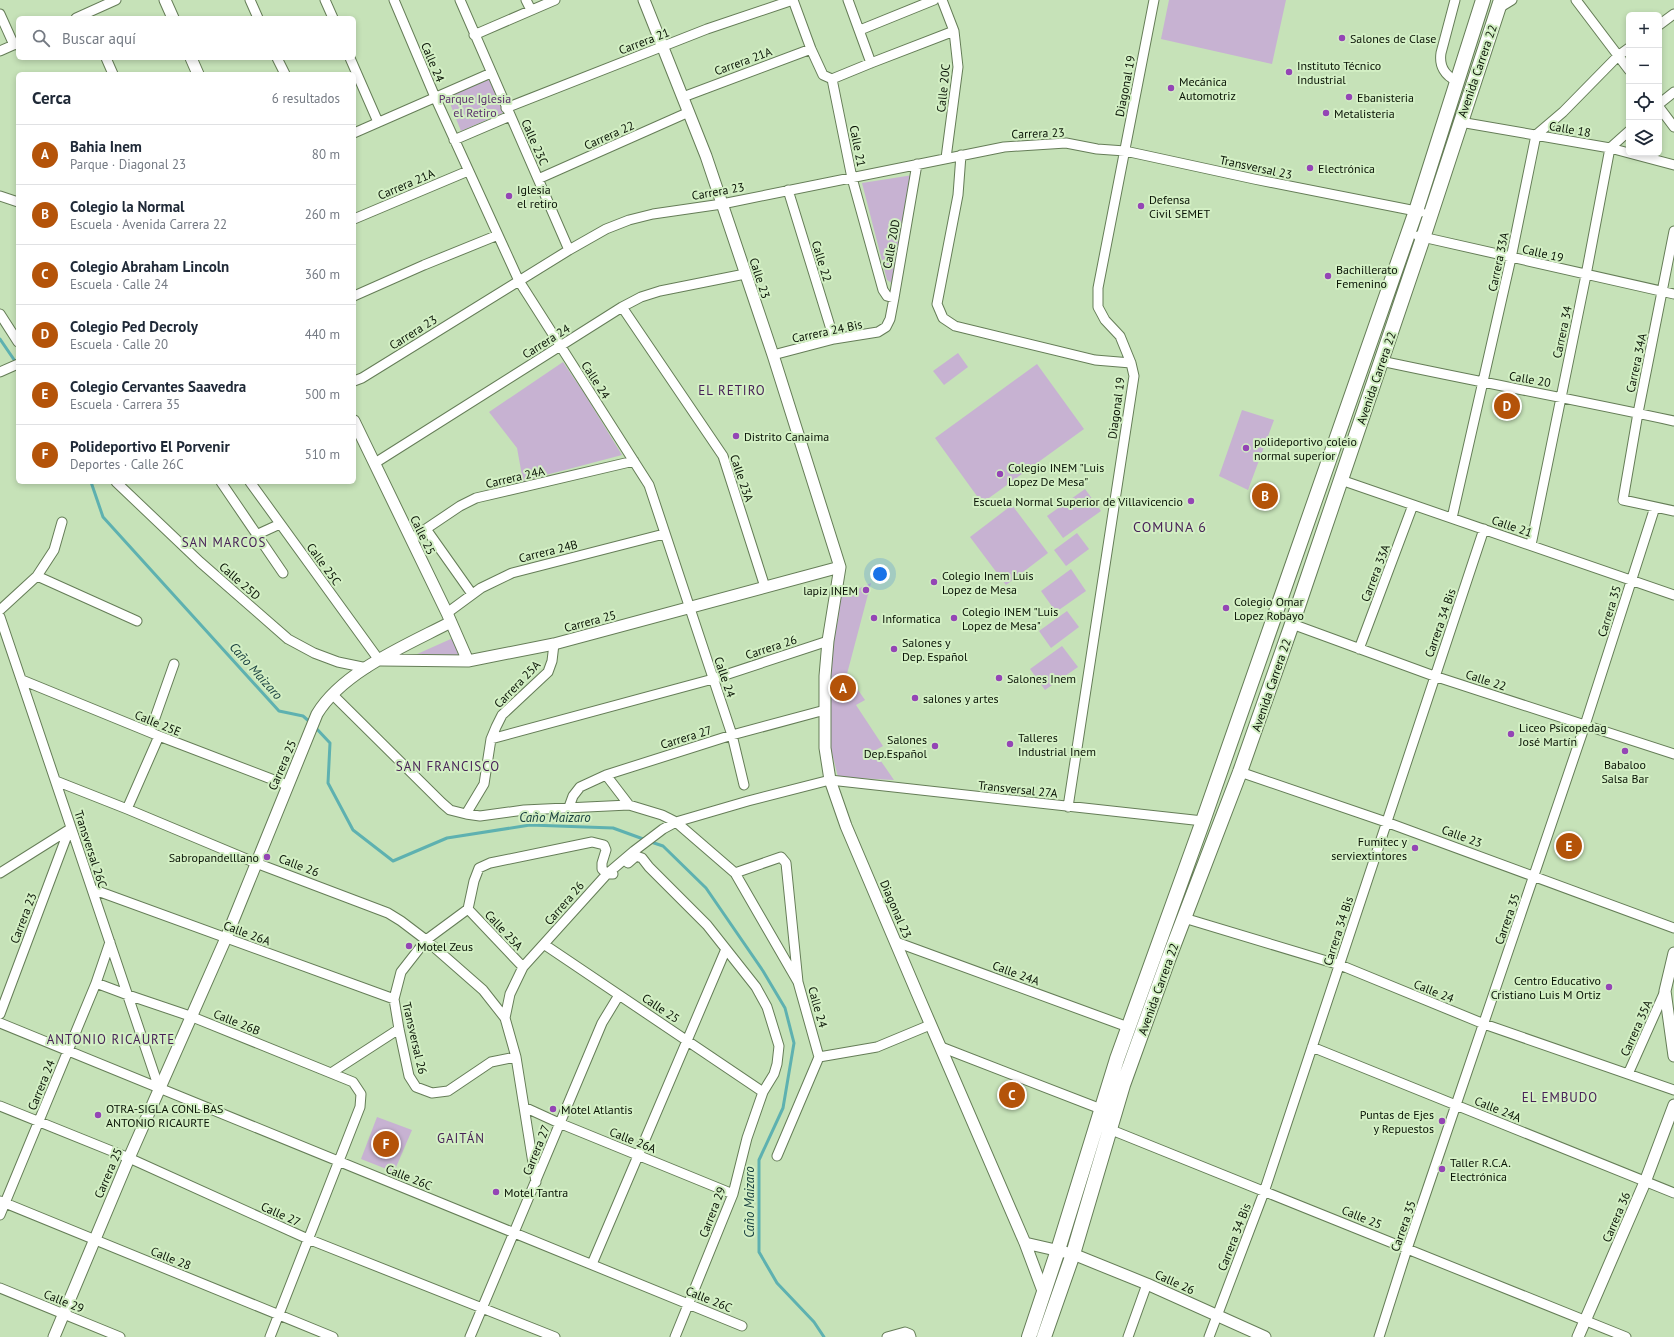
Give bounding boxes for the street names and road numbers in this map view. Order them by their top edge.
street label: Avenida Carrera 22 [1454,23,1500,119]
street label: Carrera 21 [616,24,672,58]
street label: Calle 24 [418,40,448,85]
street label: Carrera 21A [712,44,774,78]
street label: Diagonal 19 [1112,54,1138,118]
street label: Calle 20C [933,63,953,113]
street label: Calle 23C [518,117,552,167]
street label: Carrera 22 [582,117,636,153]
street label: Calle 18 [1548,118,1592,140]
street label: Calle 21 [847,124,869,168]
street label: Carrera 23 [1011,125,1065,141]
street label: Transversal 23 [1218,152,1294,182]
street label: Carrera 21A [375,165,437,203]
street label: Carrera 23 [691,179,745,203]
street label: Calle 20D [879,218,903,270]
street label: Carrera 33A [1484,231,1512,293]
street label: Calle 22 [809,239,835,283]
street label: Calle 19 [1521,241,1565,265]
street label: Calle 23 [746,256,774,300]
street label: Carrera 34 [1549,304,1575,360]
street label: Carrera 23 [386,312,440,352]
street label: Carrera 24 Bis [790,316,864,346]
street label: Carrera 24 [519,320,573,361]
street label: Avenida Carrera 22 [1353,330,1399,426]
street label: Carrera 34A [1622,332,1650,394]
street label: Calle 24 [578,358,614,402]
street label: Calle 20 [1508,368,1552,390]
street label: Diagonal 19 [1104,376,1128,440]
street label: Calle 23A [727,452,757,504]
street label: Carrera 24A [484,463,546,491]
street label: Calle 21 [1490,512,1534,540]
street label: Calle 25 [407,513,439,557]
street label: Carrera 24B [517,536,579,566]
street label: Calle 25C [304,540,345,588]
street label: Carrera 33A [1357,542,1393,604]
street label: Calle 25D [216,559,264,603]
street label: Carrera 35 [1594,583,1624,639]
street label: Carrera 34 Bis [1421,587,1459,659]
street label: Carrera 25 [562,607,618,635]
street label: Carrera 26 [743,632,799,662]
street label: Avenida Carrera 22 [1248,637,1294,733]
street label: Calle 24 [711,655,739,700]
street label: Carrera 25A [491,657,543,711]
street label: Calle 22 [1464,666,1508,694]
street label: Calle 25E [133,707,183,739]
street label: Carrera 27 [658,722,714,752]
street label: Carrera 25 [265,738,299,792]
street label: Transversal 27A [977,777,1059,801]
street label: Transversal 26C [71,808,111,890]
street label: Calle 23 [1440,822,1484,850]
street label: Calle 26 [277,850,321,880]
street label: Diagonal 23 [877,877,915,941]
street label: Carrera 26 [541,878,587,928]
street label: Carrera 23 [6,890,40,946]
street label: Carrera 35 [1491,891,1523,947]
street label: Carrera 34 Bis [1320,895,1356,967]
street label: Calle 25A [482,907,526,953]
street label: Calle 26A [221,918,273,948]
street label: Avenida Carrera 22 [1134,941,1182,1037]
street label: Calle 24A [990,958,1042,988]
street label: Calle 24 [1412,976,1457,1006]
street label: Calle 24 [805,985,831,1030]
street label: Calle 25 [639,990,683,1026]
street label: Carrera 35A [1617,997,1655,1059]
street label: Transversal 26 [399,1000,431,1076]
street label: Calle 26B [211,1006,263,1038]
street label: Carrera 24 [24,1057,58,1112]
street label: Calle 24A [1472,1093,1524,1125]
street label: Carrera 27 [519,1123,553,1177]
street label: Calle 26A [607,1124,659,1156]
street label: Carrera 25 [91,1146,125,1200]
street label: Calle 26C [384,1161,435,1193]
street label: Carrera 29 [695,1184,729,1240]
street label: Carrera 36 [1599,1190,1633,1244]
street label: Carrera 35 [1387,1198,1419,1254]
street label: Calle 27 [259,1199,303,1229]
street label: Carrera 34 Bis [1214,1201,1254,1273]
street label: Calle 25 [1340,1202,1384,1232]
street label: Calle 28 [149,1243,193,1273]
street label: Calle 26 [1153,1267,1197,1297]
street label: Calle 26C [684,1283,735,1315]
street label: Calle 29 [42,1286,86,1316]

